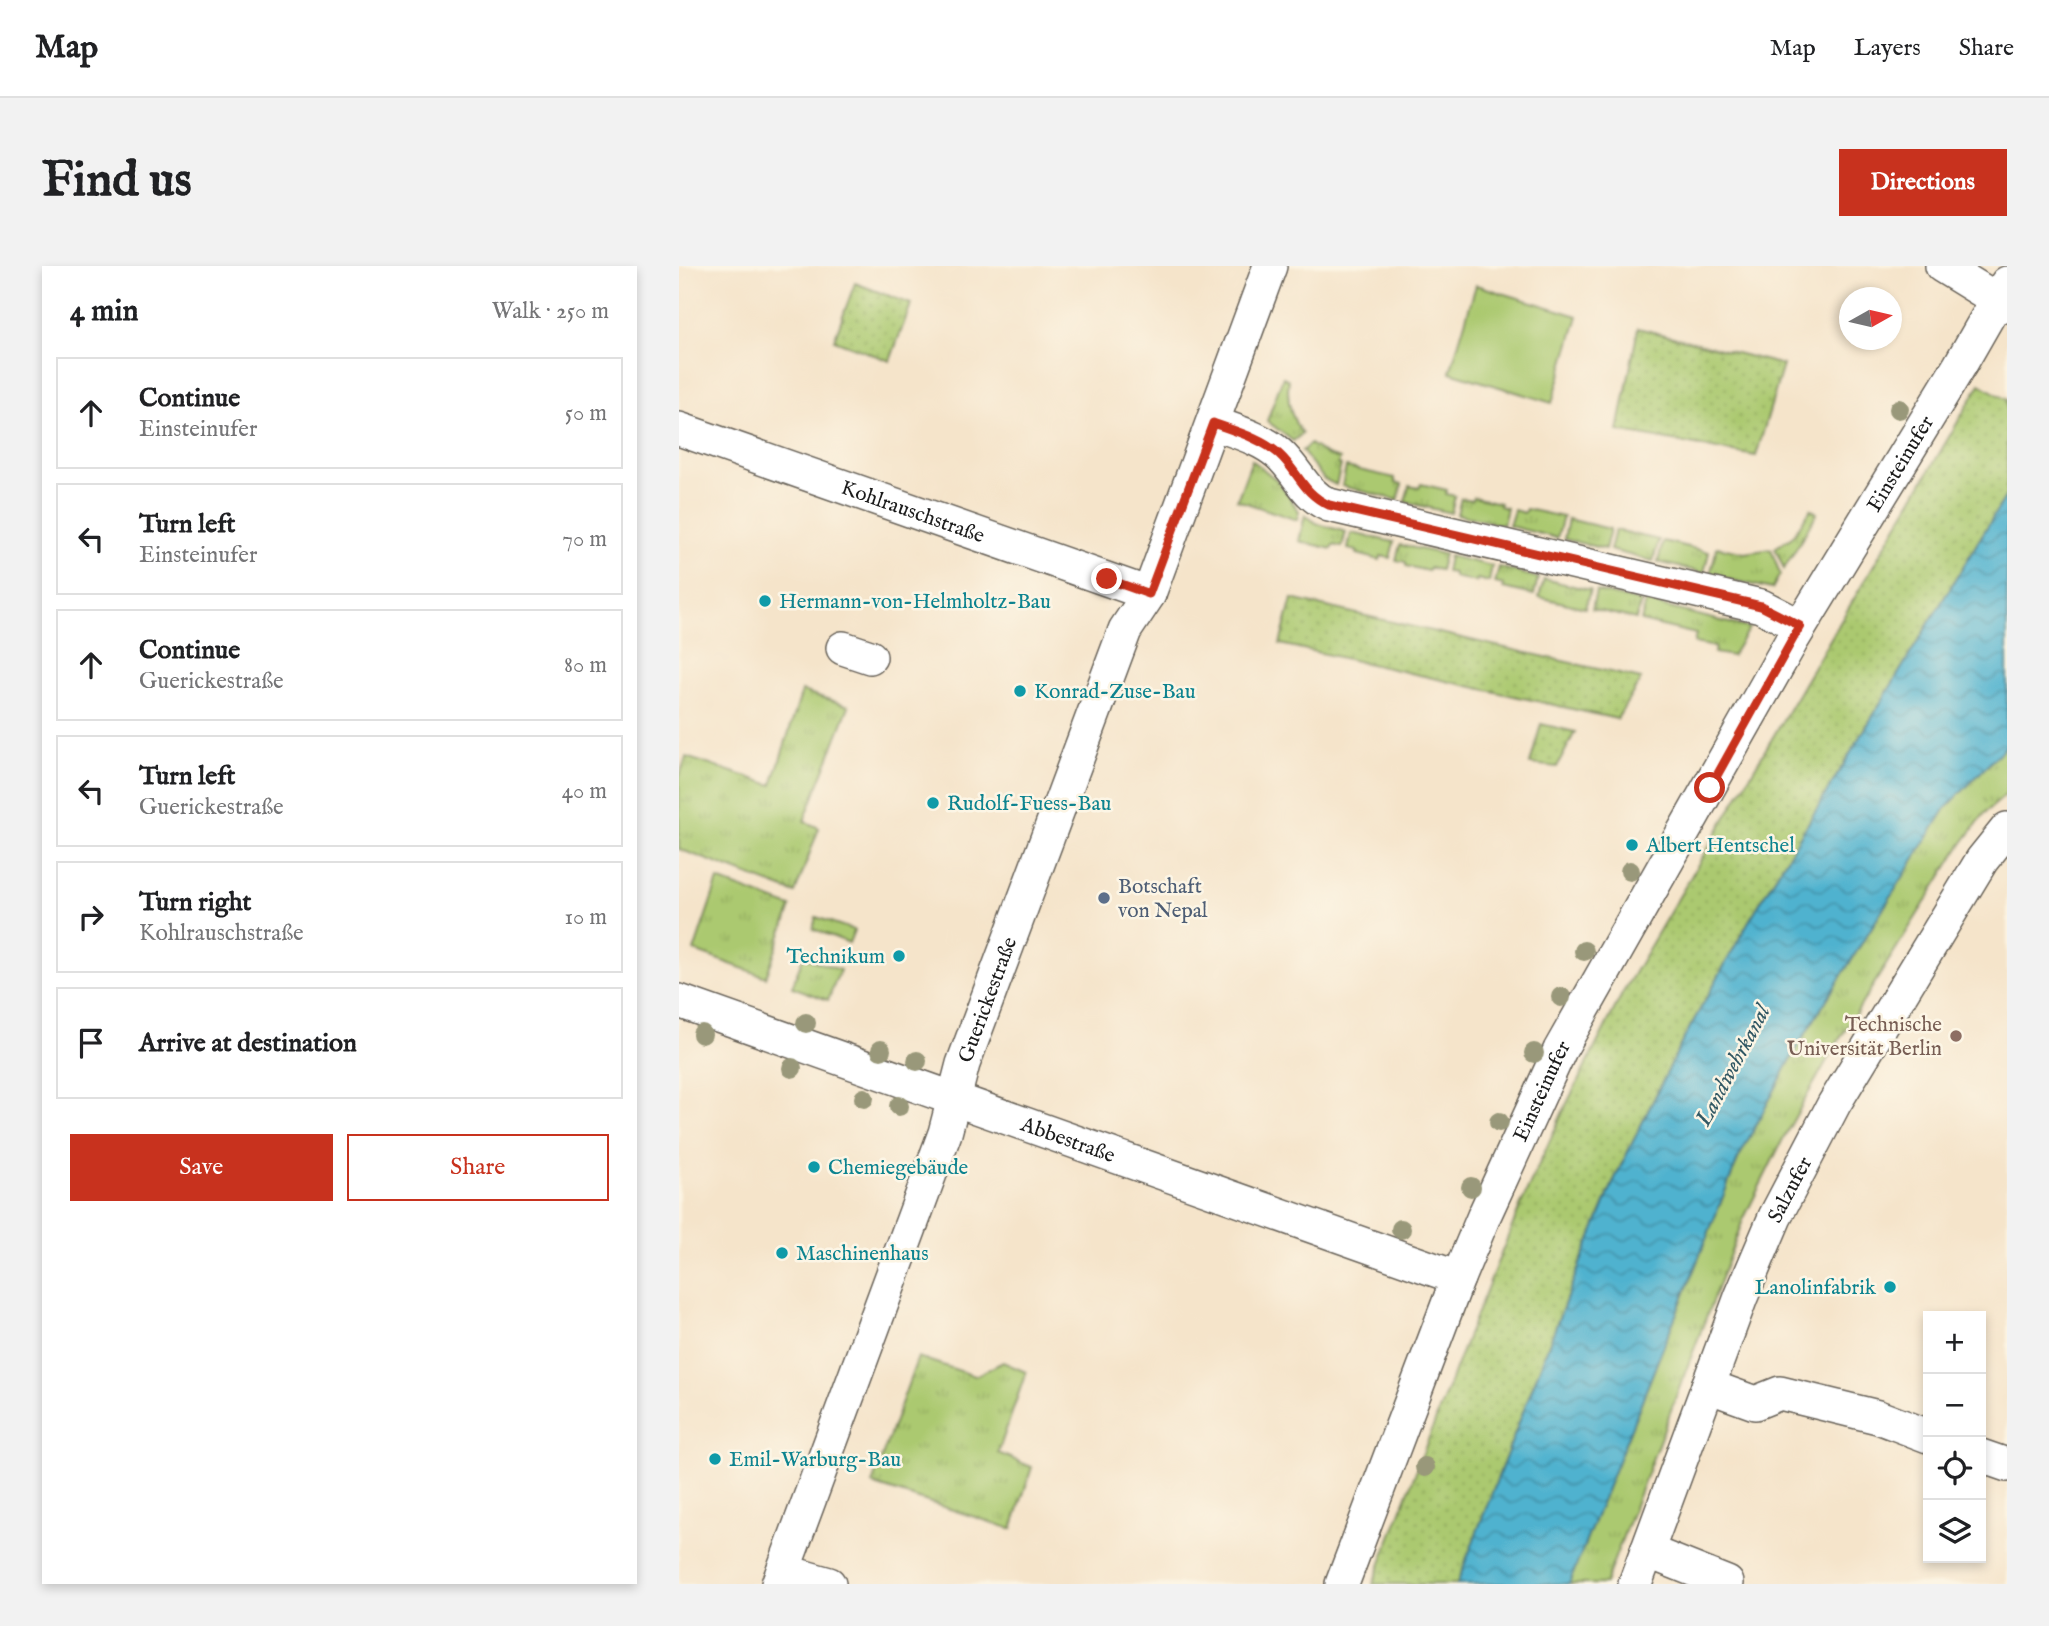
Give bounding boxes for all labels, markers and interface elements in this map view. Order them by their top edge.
text: Map [35,27,98,69]
text: Map [1770,33,1816,64]
text: Layers [1854,33,1921,64]
text: Share [1959,33,2014,64]
button: Directions [1839,149,2007,216]
text: Find us [42,151,192,213]
north arrow [1839,287,1902,350]
text: 4 min [70,293,138,331]
text: Walk · 250 m [492,297,609,326]
text: Continue [139,382,240,415]
icon: ahead [72,394,110,432]
text: 50 m [565,399,607,428]
street label: Einsteinufer [1862,411,1941,517]
text: Einsteinufer [139,415,257,444]
street label: Kohlrauschstraße [837,475,988,550]
text: Turn left [139,508,236,541]
icon: left [72,520,110,558]
text: 70 m [562,525,607,554]
text: Einsteinufer [139,541,257,570]
route end [1091,563,1122,594]
place label: Hermann-von-Helmholtz-Bau [779,589,1051,616]
marker: Hermann-von-Helmholtz-Bau [757,593,773,609]
text: Continue [139,634,240,667]
icon: ahead [72,646,110,684]
text: 80 m [564,651,607,680]
text: Guerickestraße [139,667,284,696]
place label: Konrad-Zuse-Bau [1034,679,1196,706]
marker: Konrad-Zuse-Bau [1012,683,1028,699]
text: Turn left [139,760,236,793]
icon: left [72,772,110,810]
route start [1694,772,1725,803]
text: 40 m [562,777,607,806]
place label: Rudolf-Fuess-Bau [947,791,1112,818]
text: Guerickestraße [139,793,284,822]
marker: Rudolf-Fuess-Bau [925,795,941,811]
place label: Albert Hentschel [1645,833,1795,860]
marker: Albert Hentschel [1624,837,1640,853]
place label: Botschaft von Nepal [1118,874,1208,925]
text: Turn right [139,886,252,919]
marker: Botschaft von Nepal [1096,890,1112,906]
icon: right [72,898,110,936]
text: 10 m [564,903,607,932]
text: Kohlrauschstraße [139,919,304,948]
street label: Guerickestraße [953,933,1024,1067]
place label: Technikum [787,944,885,971]
marker: Technikum [891,948,907,964]
water label: Landwehrkanal [1689,999,1778,1132]
place label: Technische Universität Berlin [1787,1012,1942,1063]
icon: arrive [72,1024,110,1062]
text: Arrive at destination [139,1027,357,1060]
marker: Technische Universität Berlin [1948,1028,1964,1044]
street label: Einsteinufer [1508,1036,1578,1146]
street label: Abbestraße [1016,1111,1119,1170]
button: Save [70,1134,333,1201]
button: Share [347,1134,609,1201]
street label: Salzufer [1762,1152,1819,1228]
place label: Chemiegebäude [828,1155,969,1182]
marker: Chemiegebäude [806,1159,822,1175]
place label: Maschinenhaus [796,1241,929,1268]
marker: Maschinenhaus [774,1245,790,1261]
place label: Lanolinfabrik [1755,1275,1877,1302]
marker: Lanolinfabrik [1882,1279,1898,1295]
map controls [1923,1311,1986,1563]
button: + [1923,1311,1986,1374]
button: − [1923,1374,1986,1437]
button: locate [1923,1437,1986,1500]
place label: Emil-Warburg-Bau [729,1447,901,1474]
marker: Emil-Warburg-Bau [707,1451,723,1467]
button: layers [1923,1500,1986,1563]

